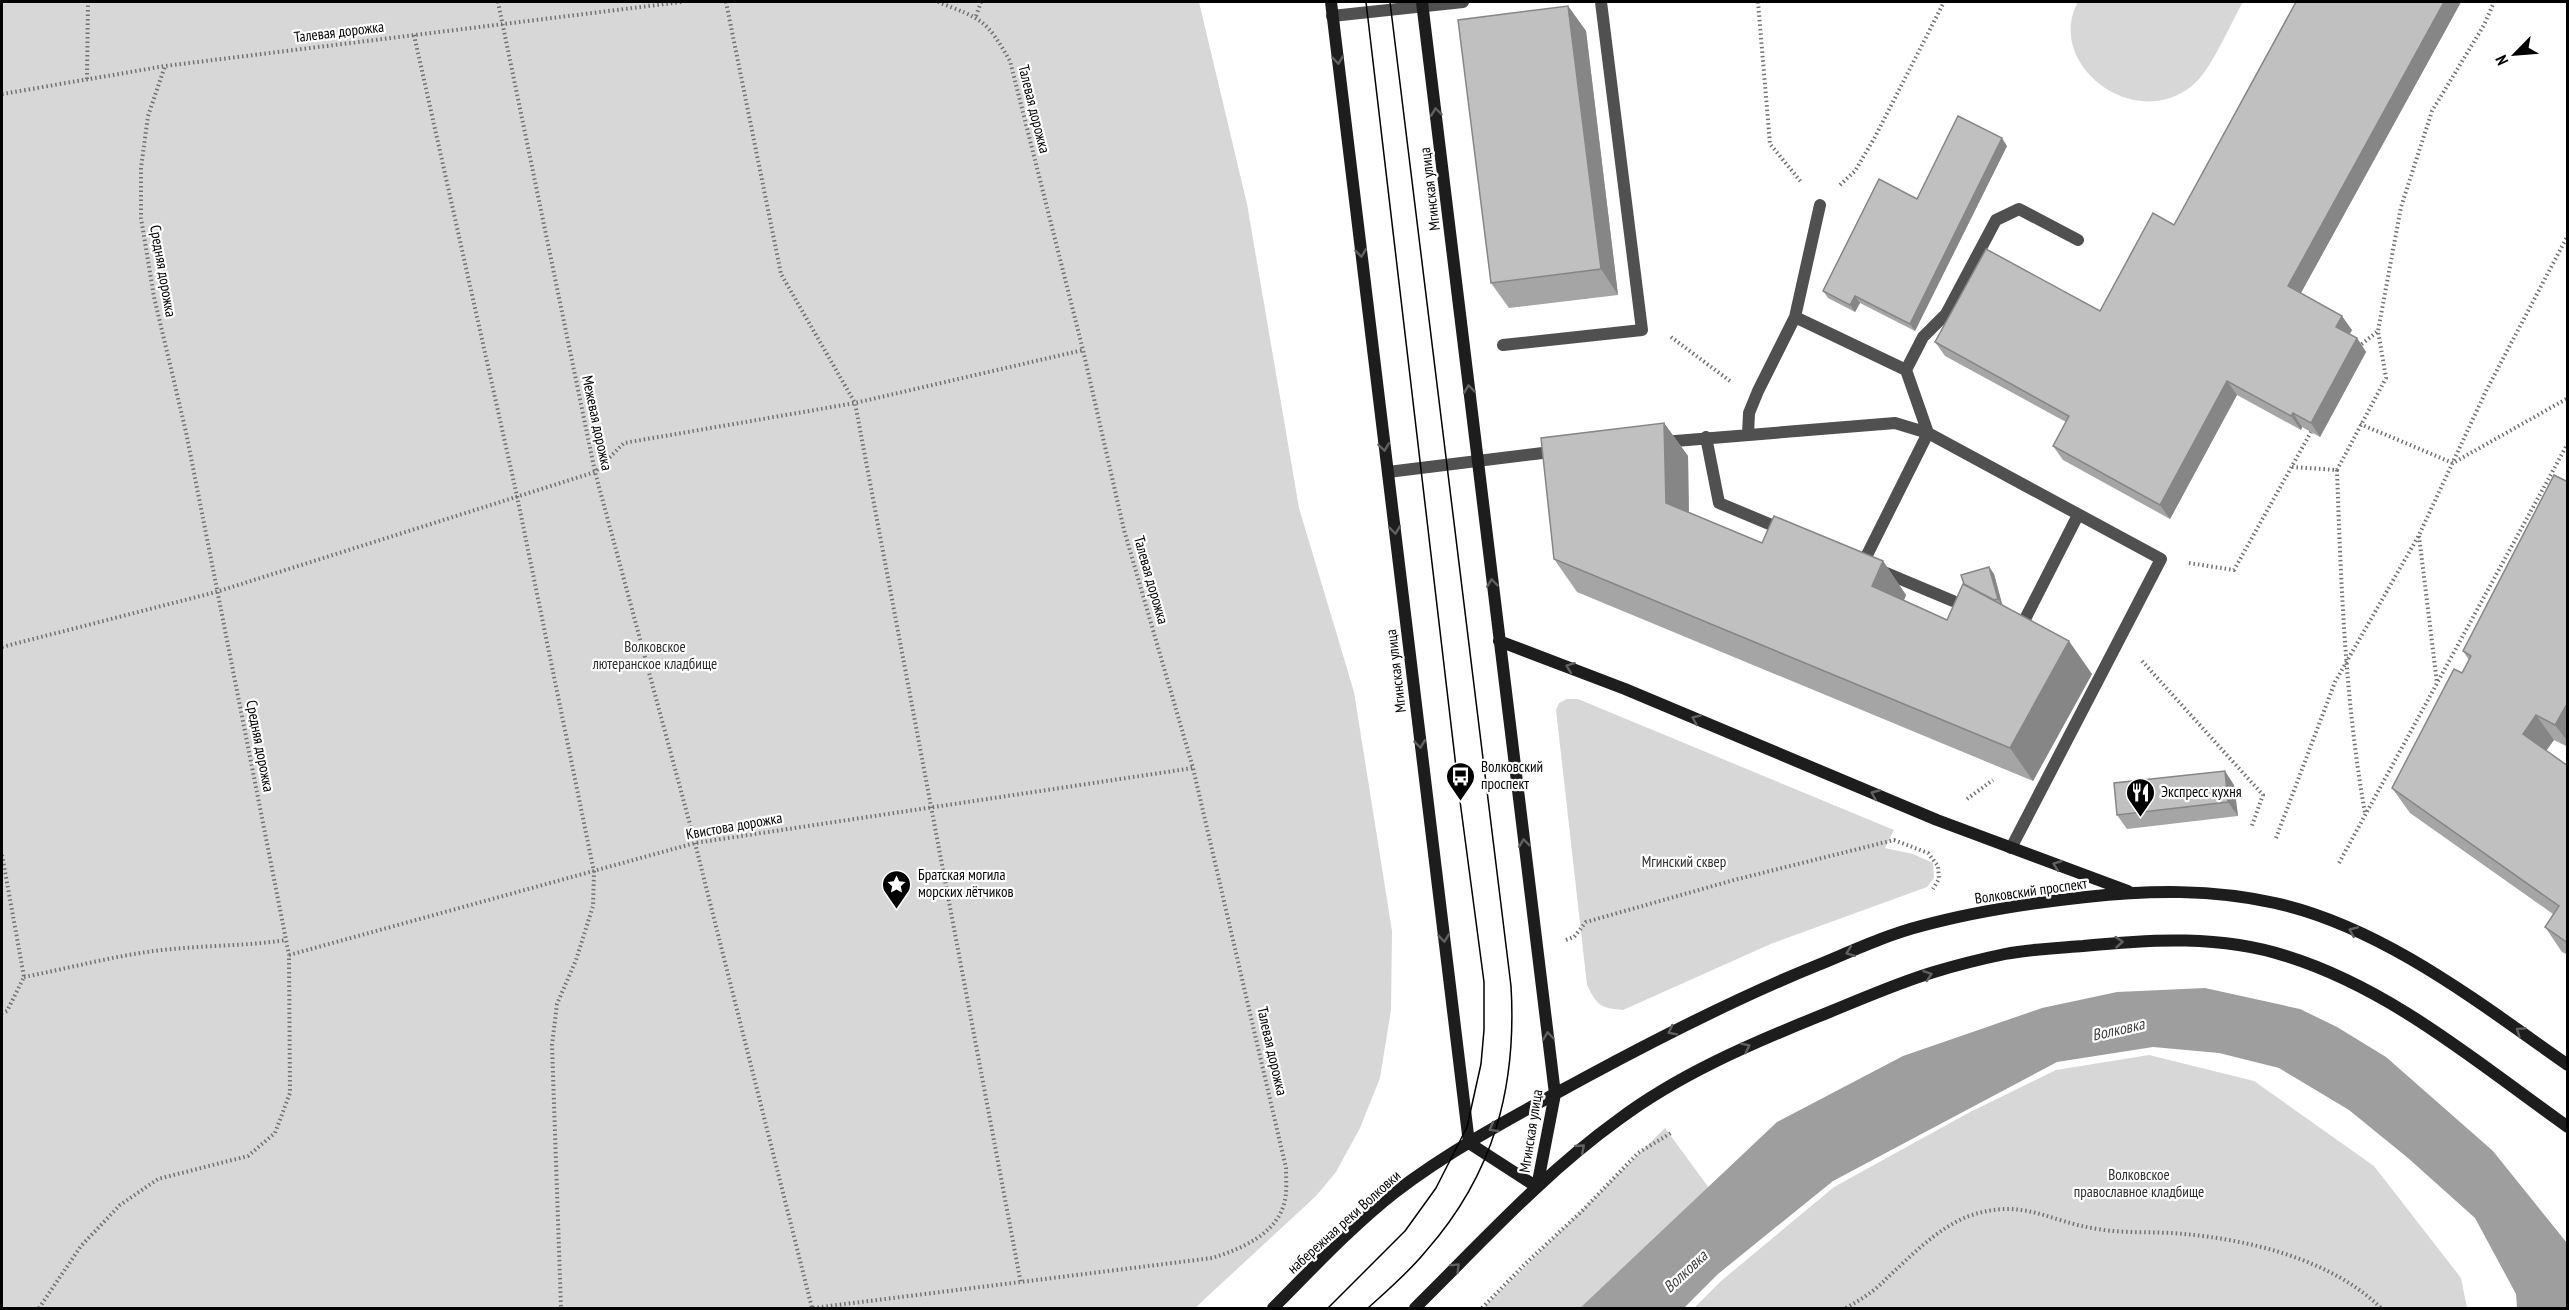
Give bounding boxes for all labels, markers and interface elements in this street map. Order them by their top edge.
street label: Талевая дорожка [293,17,385,46]
north arrow [2485,24,2545,84]
text: N [2491,52,2512,68]
one-way arrow [1331,55,1343,64]
street label: Талевая дорожка [1014,63,1055,155]
one-way arrow [1430,108,1442,117]
street label: Мгинская улица [1415,146,1444,232]
street label: Средняя дорожка [146,223,181,318]
one-way arrow [1354,249,1367,258]
street label: Межевая дорожка [578,374,617,472]
one-way arrow [1463,384,1476,394]
one-way arrow [1378,442,1390,451]
one-way arrow [1388,525,1400,534]
street label: Талевая дорожка [1130,534,1173,626]
one-way arrow [1487,578,1499,587]
street label: Мгинская улица [1381,628,1410,714]
park label: Волковское лютеранское кладбище [592,637,717,673]
one-way arrow [1566,662,1576,675]
street label: Средняя дорожка [242,698,279,793]
one-way arrow [1691,714,1702,726]
one-way arrow [1414,740,1426,749]
place label: Волковский проспект [1481,757,1543,793]
bus stop icon: Волковский проспект [1444,760,1476,802]
restaurant icon: Экспресс кухня [2124,776,2156,818]
place label: Экспресс кухня [2161,782,2242,801]
one-way arrow [1871,789,1882,801]
street label: Квистова дорожка [684,808,784,843]
one-way arrow [1519,838,1531,847]
park label: Мгинский сквер [1642,852,1726,871]
one-way arrow [2052,859,2063,872]
place label: Братская могила морских лётчиков [918,865,1013,901]
place icon: Братская могила морских лётчиков [881,868,913,910]
street label: Волковский проспект [1973,873,2089,908]
one-way arrow [2348,926,2359,938]
one-way arrow [1437,933,1449,943]
one-way arrow [2115,936,2124,949]
one-way arrow [1845,945,1856,957]
one-way arrow [1922,969,1933,982]
street label: Талевая дорожка [1253,1005,1292,1097]
water label: Волковка [2090,1013,2148,1045]
one-way arrow [1668,1024,1678,1035]
one-way arrow [2515,1027,2526,1038]
one-way arrow [1542,1032,1554,1041]
one-way arrow [1740,1042,1751,1054]
street label: Мгинская улица [1515,1088,1546,1174]
one-way arrow [1489,1121,1499,1133]
one-way arrow [1574,1145,1585,1156]
park label: Волковское православное кладбище [2074,1165,2204,1201]
street label: набережная реки Волковки [1283,1166,1404,1278]
water label: Волковка [1659,1245,1712,1296]
one-way arrow [1449,1264,1460,1275]

